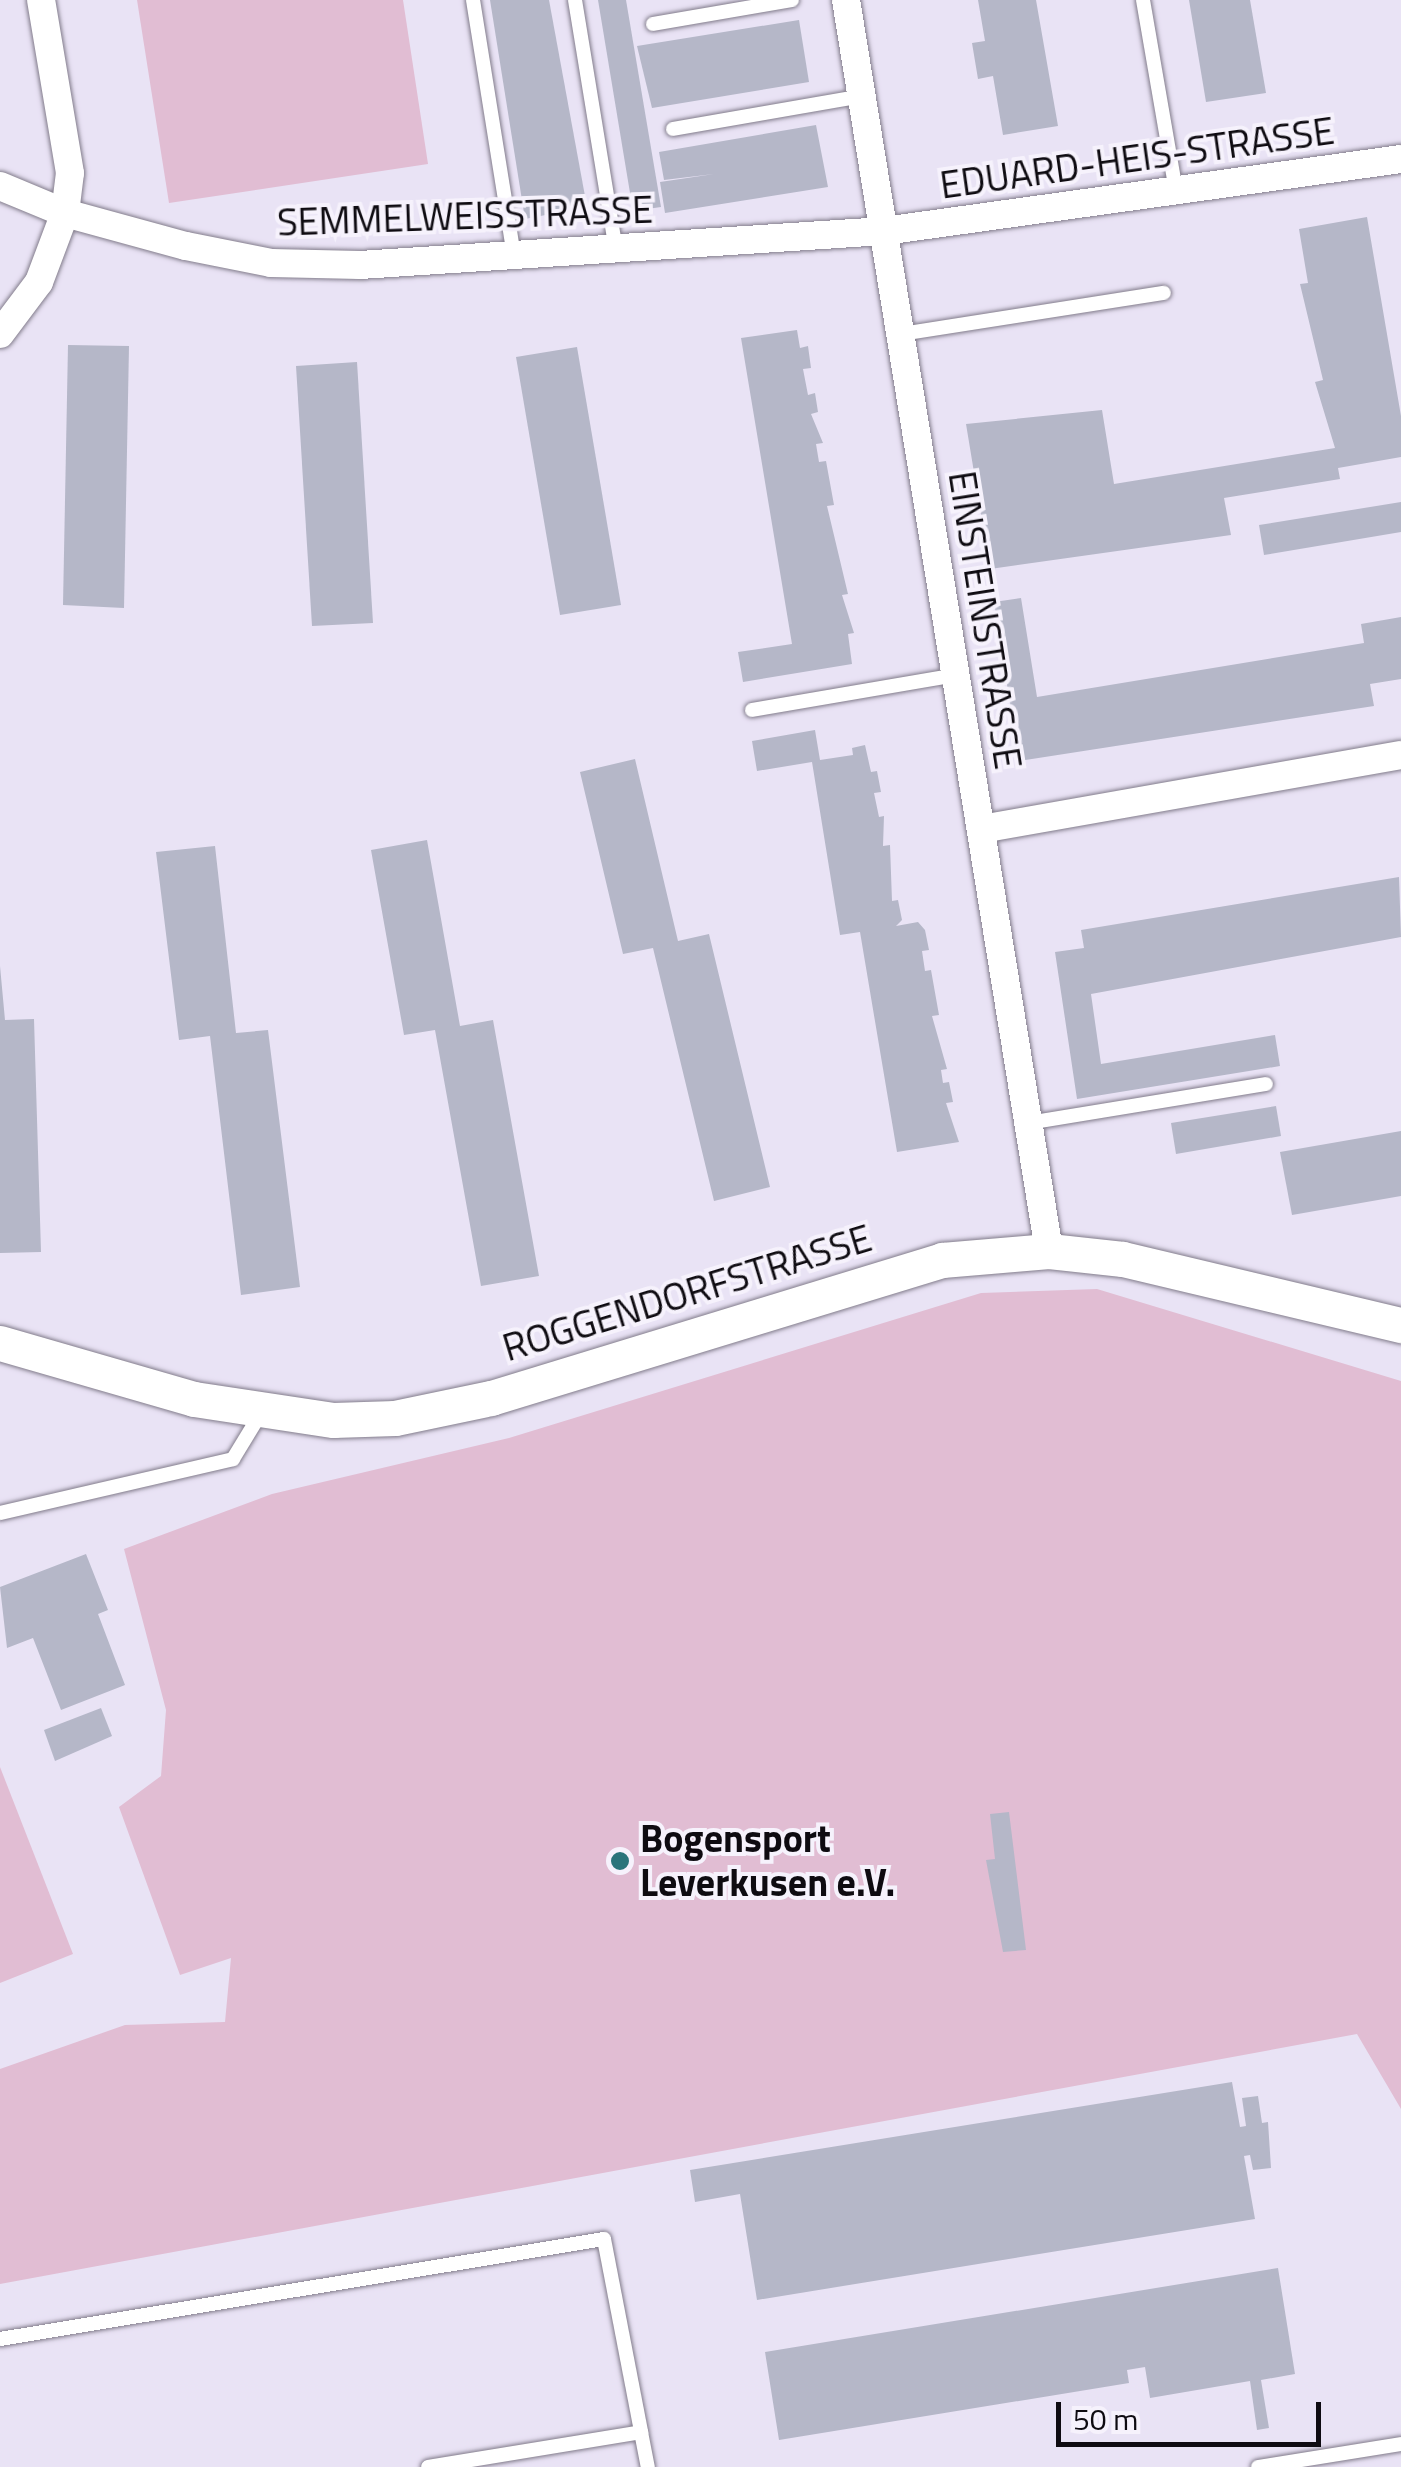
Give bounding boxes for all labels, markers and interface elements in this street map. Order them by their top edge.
street label: EDUARD-HEIS-STRASSE [937,108,1337,208]
street label: SEMMELWEISSTRASSE [276,187,654,245]
street label: EINSTEINSTRASSE [939,468,1031,772]
street label: ROGGENDORFSTRASSE [497,1215,877,1371]
place label: Bogensport Leverkusen e.V. [640,1816,895,1906]
marker: Bogensport Leverkusen e.V. [609,1850,631,1872]
scale bar [1061,2382,1326,2444]
text: 50 m [1073,2396,1138,2442]

